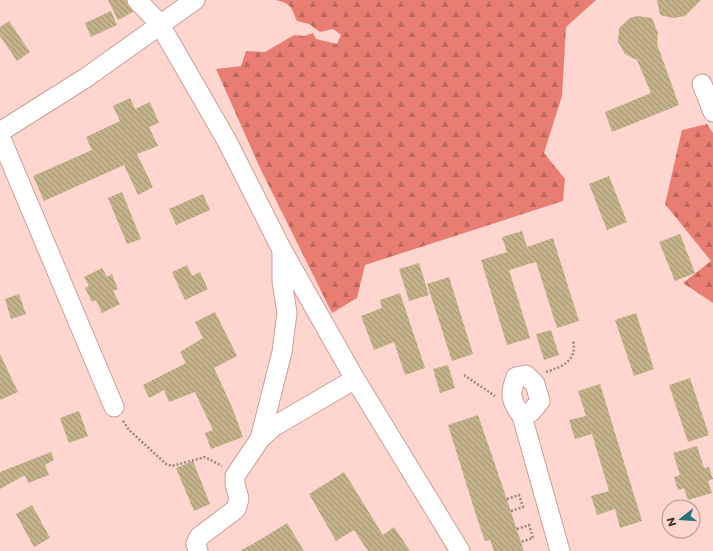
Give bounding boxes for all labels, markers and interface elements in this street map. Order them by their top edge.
north arrow [661,499,701,539]
text: N [663,516,679,528]

